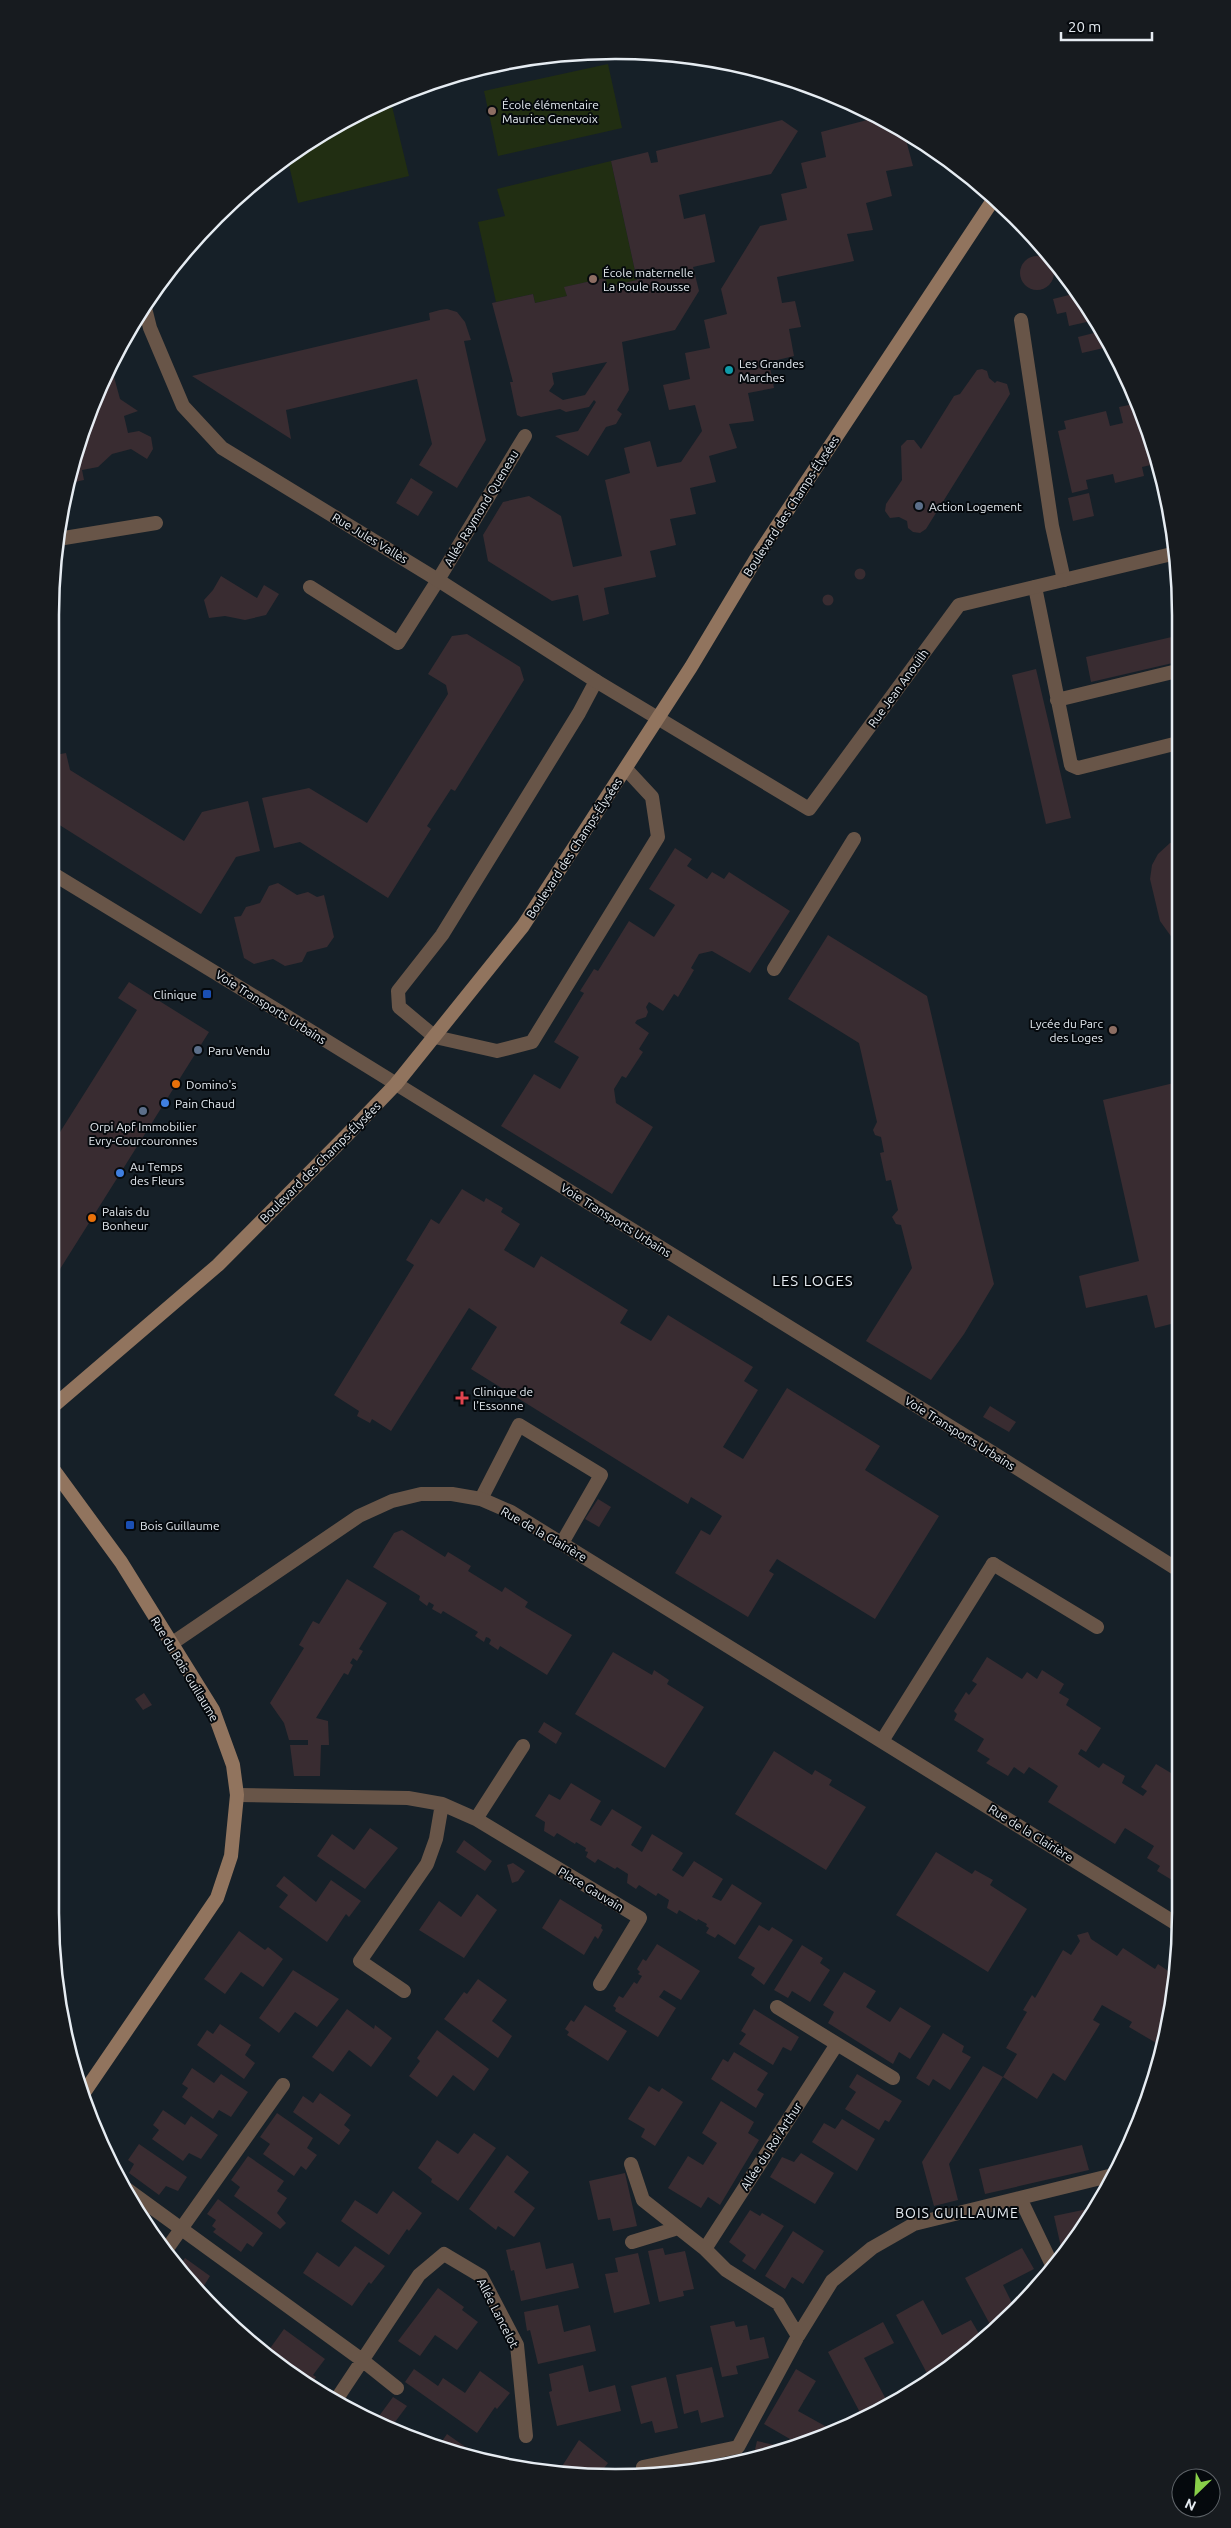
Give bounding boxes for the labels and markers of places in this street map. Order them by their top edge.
place label: École élémentaire Maurice Genevoix [502,98,599,125]
marker: École élémentaire Maurice Genevoix [486,105,498,117]
place label: École maternelle La Poule Rousse [603,266,694,293]
marker: École maternelle La Poule Rousse [587,273,599,285]
place label: Les Grandes Marches [739,357,804,384]
marker: Les Grandes Marches [723,364,735,376]
marker: Action Logement [913,500,925,512]
place label: Action Logement [929,500,1022,513]
place label: Clinique [153,988,197,1001]
marker: Clinique [201,988,213,1000]
place label: Lycée du Parc des Loges [1030,1017,1103,1044]
marker: Lycée du Parc des Loges [1107,1024,1119,1036]
marker: Paru Vendu [192,1044,204,1056]
place label: Paru Vendu [208,1044,270,1057]
marker: Domino's [170,1078,182,1090]
place label: Domino's [186,1078,236,1091]
marker: Pain Chaud [159,1097,171,1109]
place label: Pain Chaud [175,1097,235,1110]
marker: Orpi Apf Immobilier Evry-Courcouronnes [137,1105,149,1117]
place label: Orpi Apf Immobilier Evry-Courcouronnes [89,1120,197,1147]
place label: Au Temps des Fleurs [130,1160,184,1187]
marker: Au Temps des Fleurs [114,1167,126,1179]
place label: Palais du Bonheur [102,1205,149,1232]
marker: Palais du Bonheur [86,1212,98,1224]
place label: Clinique de l'Essonne [473,1385,533,1412]
marker: Clinique de l'Essonne [455,1391,469,1405]
marker: Bois Guillaume [124,1519,136,1531]
place label: Bois Guillaume [140,1519,220,1532]

